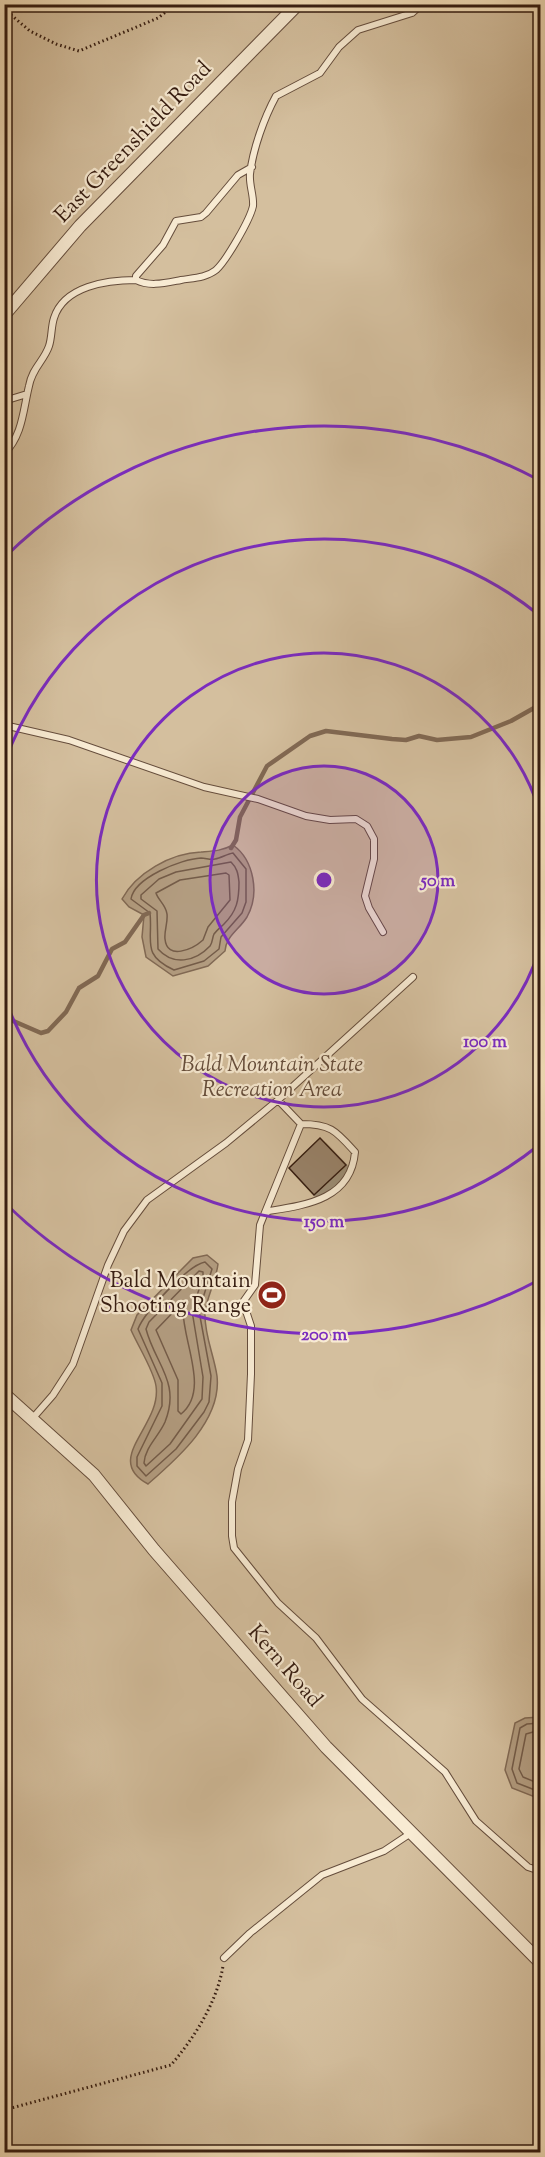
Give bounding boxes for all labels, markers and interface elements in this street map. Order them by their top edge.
street label: East Greenshield Road [48,55,220,231]
text: 50 m [419,869,455,895]
centre of rings [314,870,334,890]
text: 100 m [463,1030,507,1056]
park label: Bald Mountain State Recreation Area [181,1050,363,1107]
text: 150 m [304,1210,344,1236]
place label: Bald Mountain Shooting Range [100,1266,251,1323]
sports icon: Bald Mountain Shooting Range [256,1279,288,1311]
text: 200 m [301,1323,347,1349]
street label: Kern Road [239,1619,329,1715]

